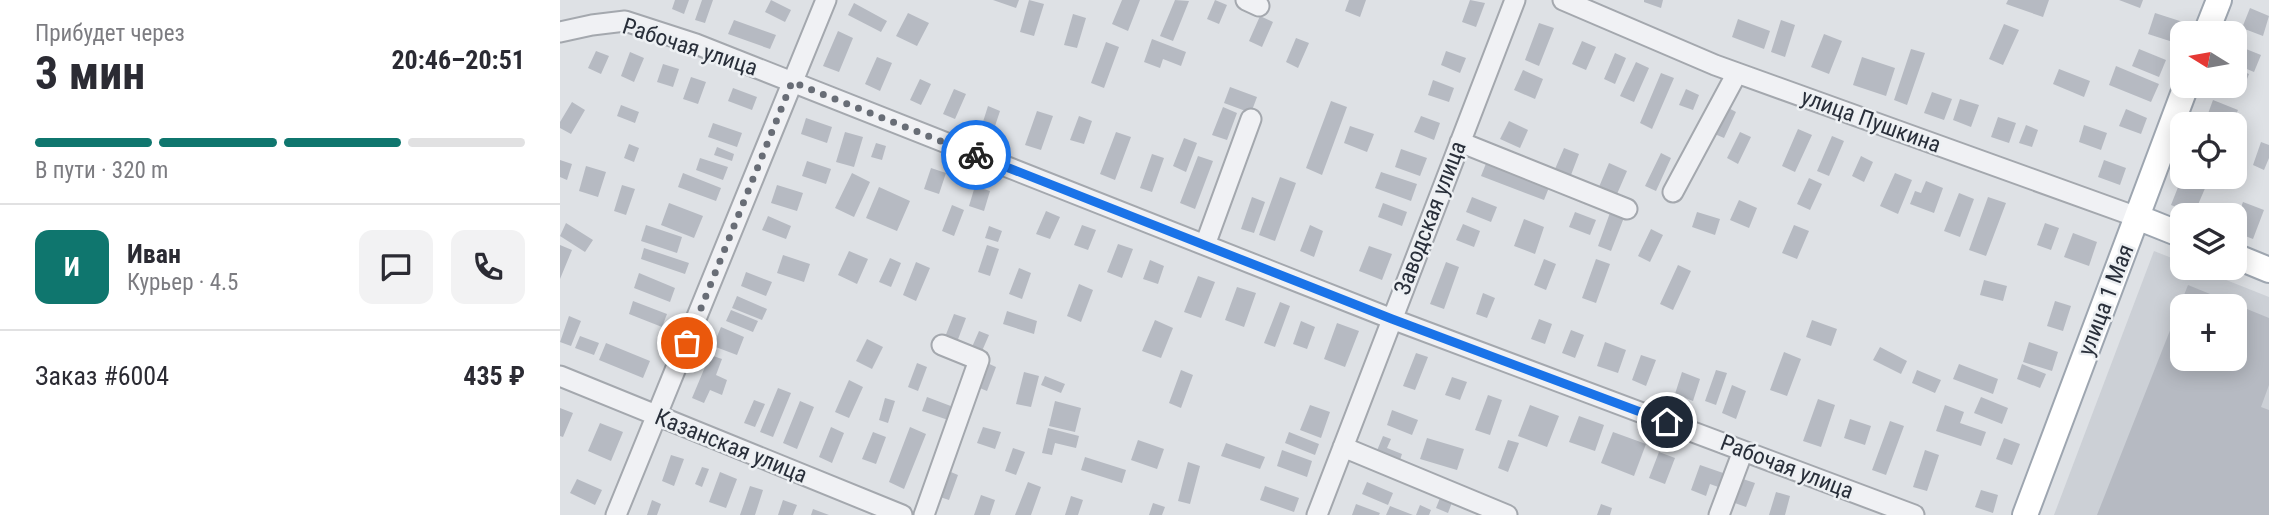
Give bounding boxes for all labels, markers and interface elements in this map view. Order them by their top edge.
street label: Рабочая улица [619,12,761,82]
text: Прибудет через [35,20,185,47]
north arrow [2170,21,2247,98]
map controls [2170,21,2247,371]
text: 20:46–20:51 [391,45,525,75]
text: 3 мин [35,46,145,100]
street label: улица Пушкина [1798,83,1944,159]
button: locate [2170,112,2247,189]
courier [941,120,1011,190]
icon: bike [957,136,995,174]
street label: Заводская улица [1388,137,1472,299]
text: В пути · 320 m [35,157,168,184]
button: layers [2170,203,2247,280]
button: chat [359,230,433,304]
button: phone [451,230,525,304]
text: Иван [127,239,181,269]
street label: улица 1 Мая [2072,241,2140,359]
text: И [64,252,80,282]
text: Курьер · 4.5 [127,269,238,296]
button: + [2170,294,2247,371]
pin [657,313,717,373]
icon: bag [668,324,706,362]
text: Заказ #6004 [35,361,169,391]
text: 435 ₽ [463,361,525,391]
pin [1637,392,1697,452]
street label: Казанская улица [651,403,811,489]
icon: home [1648,403,1686,441]
street label: Рабочая улица [1717,429,1857,505]

